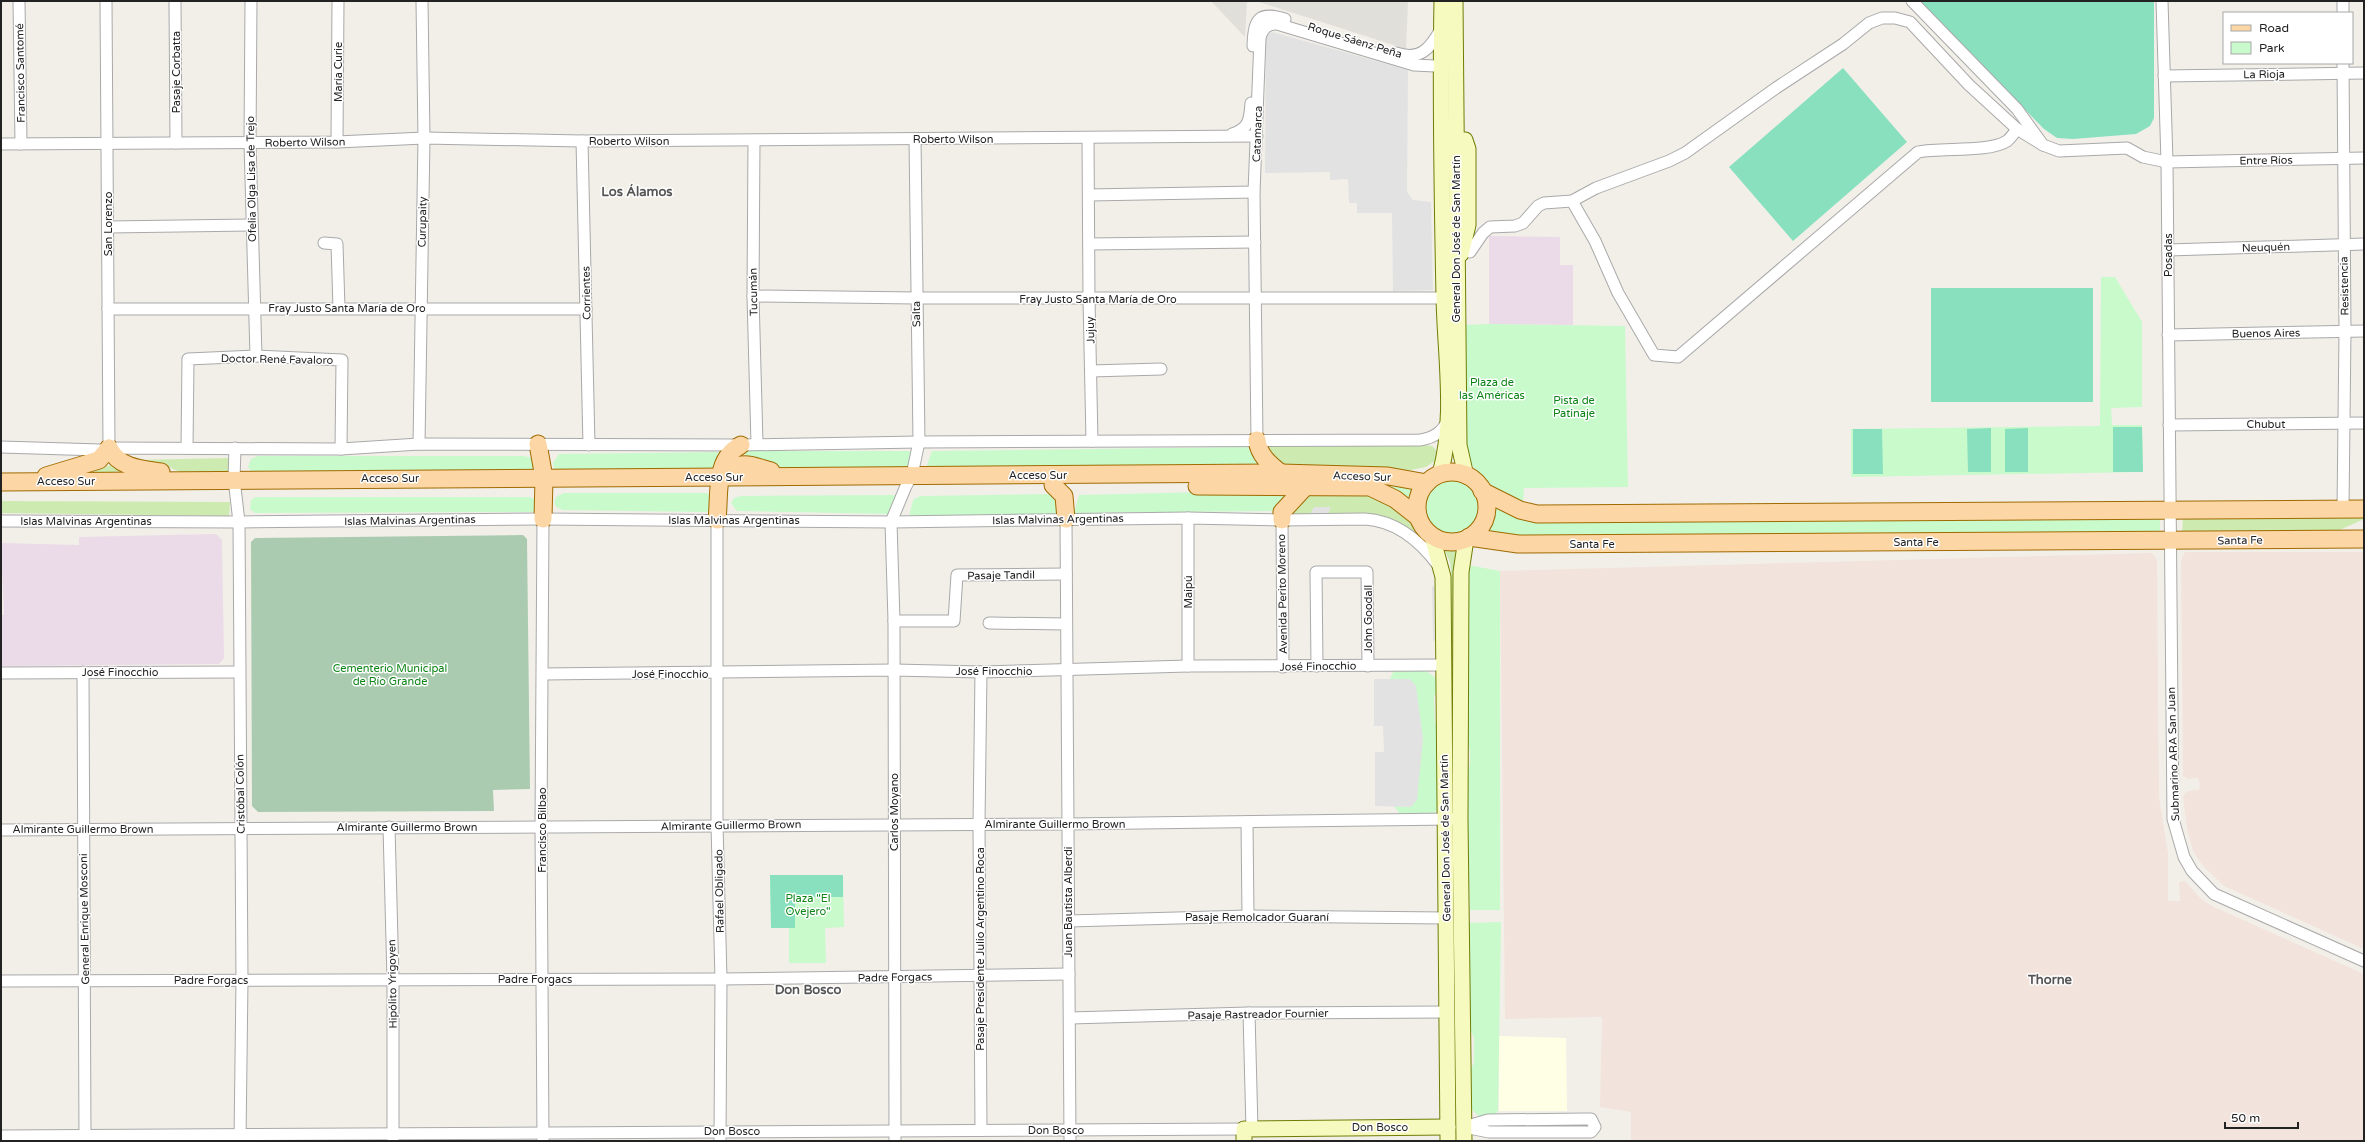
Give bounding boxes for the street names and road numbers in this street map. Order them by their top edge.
street label: Roque Sáenz Peña [1306,20,1404,61]
street label: Francisco Santomé [13,23,28,123]
street label: Pasaje Corbatta [170,31,183,113]
street label: María Curie [332,42,345,102]
street label: La Rioja [2243,68,2285,81]
street label: Catamarca [1250,106,1265,162]
street label: Ofelia Olga Lisa de Trejo [244,115,259,242]
street label: Roberto Wilson [913,133,993,146]
street label: Roberto Wilson [265,135,345,150]
street label: Roberto Wilson [589,135,669,148]
street label: Entre Ríos [2239,154,2293,167]
street label: General Don José de San Martín [1450,155,1463,323]
street label: San Lorenzo [102,191,115,256]
street label: Curupaity [416,196,429,248]
street label: Posadas [2162,233,2175,277]
street label: Neuquén [2242,240,2290,255]
street label: Resistencia [2337,256,2352,316]
street label: Corrientes [580,266,593,320]
street label: Tucumán [747,268,760,316]
street label: Fray Justo Santa María de Oro [1019,293,1177,306]
street label: Salta [910,301,923,327]
street label: Fray Justo Santa María de Oro [268,302,426,315]
street label: Jujuy [1084,316,1097,344]
street label: Buenos Aires [2232,326,2300,341]
street label: Doctor René Favaloro [221,352,334,367]
street label: Chubut [2247,418,2285,431]
street label: Acceso Sur [1009,469,1068,482]
street label: Acceso Sur [1333,469,1392,484]
street label: Acceso Sur [685,471,744,484]
street label: Acceso Sur [361,472,420,485]
street label: Acceso Sur [37,475,96,488]
street label: Islas Malvinas Argentinas [992,512,1124,527]
street label: Islas Malvinas Argentinas [344,513,476,528]
street label: Islas Malvinas Argentinas [668,514,800,527]
street label: Islas Malvinas Argentinas [20,515,152,528]
street label: Avenida Perito Moreno [1275,534,1290,654]
street label: Santa Fe [2217,534,2263,547]
street label: Santa Fe [1893,536,1939,549]
street label: Santa Fe [1569,538,1615,551]
street label: Pasaje Tandil [967,568,1035,583]
street label: Maipú [1182,575,1195,609]
street label: John Goodall [1362,585,1375,653]
street label: José Finocchio [1280,659,1357,674]
street label: José Finocchio [956,665,1033,678]
street label: José Finocchio [82,666,159,679]
street label: José Finocchio [632,668,709,681]
street label: Submarino ARA San Juan [2165,687,2182,821]
street label: Cristóbal Colón [233,754,248,834]
street label: General Don José de San Martín [1438,754,1453,922]
street label: Carlos Moyano [888,773,901,851]
street label: Francisco Bilbao [536,787,549,873]
street label: Almirante Guillermo Brown [660,818,802,833]
street label: Almirante Guillermo Brown [985,818,1125,831]
street label: Almirante Guillermo Brown [337,821,477,834]
street label: Almirante Guillermo Brown [13,823,153,836]
street label: Juan Bautista Alberdi [1062,846,1075,958]
street label: Pasaje Presidente Julio Argentino Roca [974,847,987,1051]
street label: Rafael Obligado [712,849,727,933]
street label: General Enrique Mosconi [77,853,92,985]
street label: Pasaje Remolcador Guaraní [1185,911,1329,924]
street label: Hipólito Yrigoyen [385,939,400,1029]
street label: Padre Forgacs [858,970,932,985]
street label: Padre Forgacs [498,973,572,986]
street label: Padre Forgacs [174,974,248,987]
street label: Pasaje Rastreador Fournier [1187,1007,1329,1022]
street label: Don Bosco [1352,1121,1408,1134]
street label: Don Bosco [1028,1124,1084,1137]
street label: Don Bosco [704,1125,760,1138]

